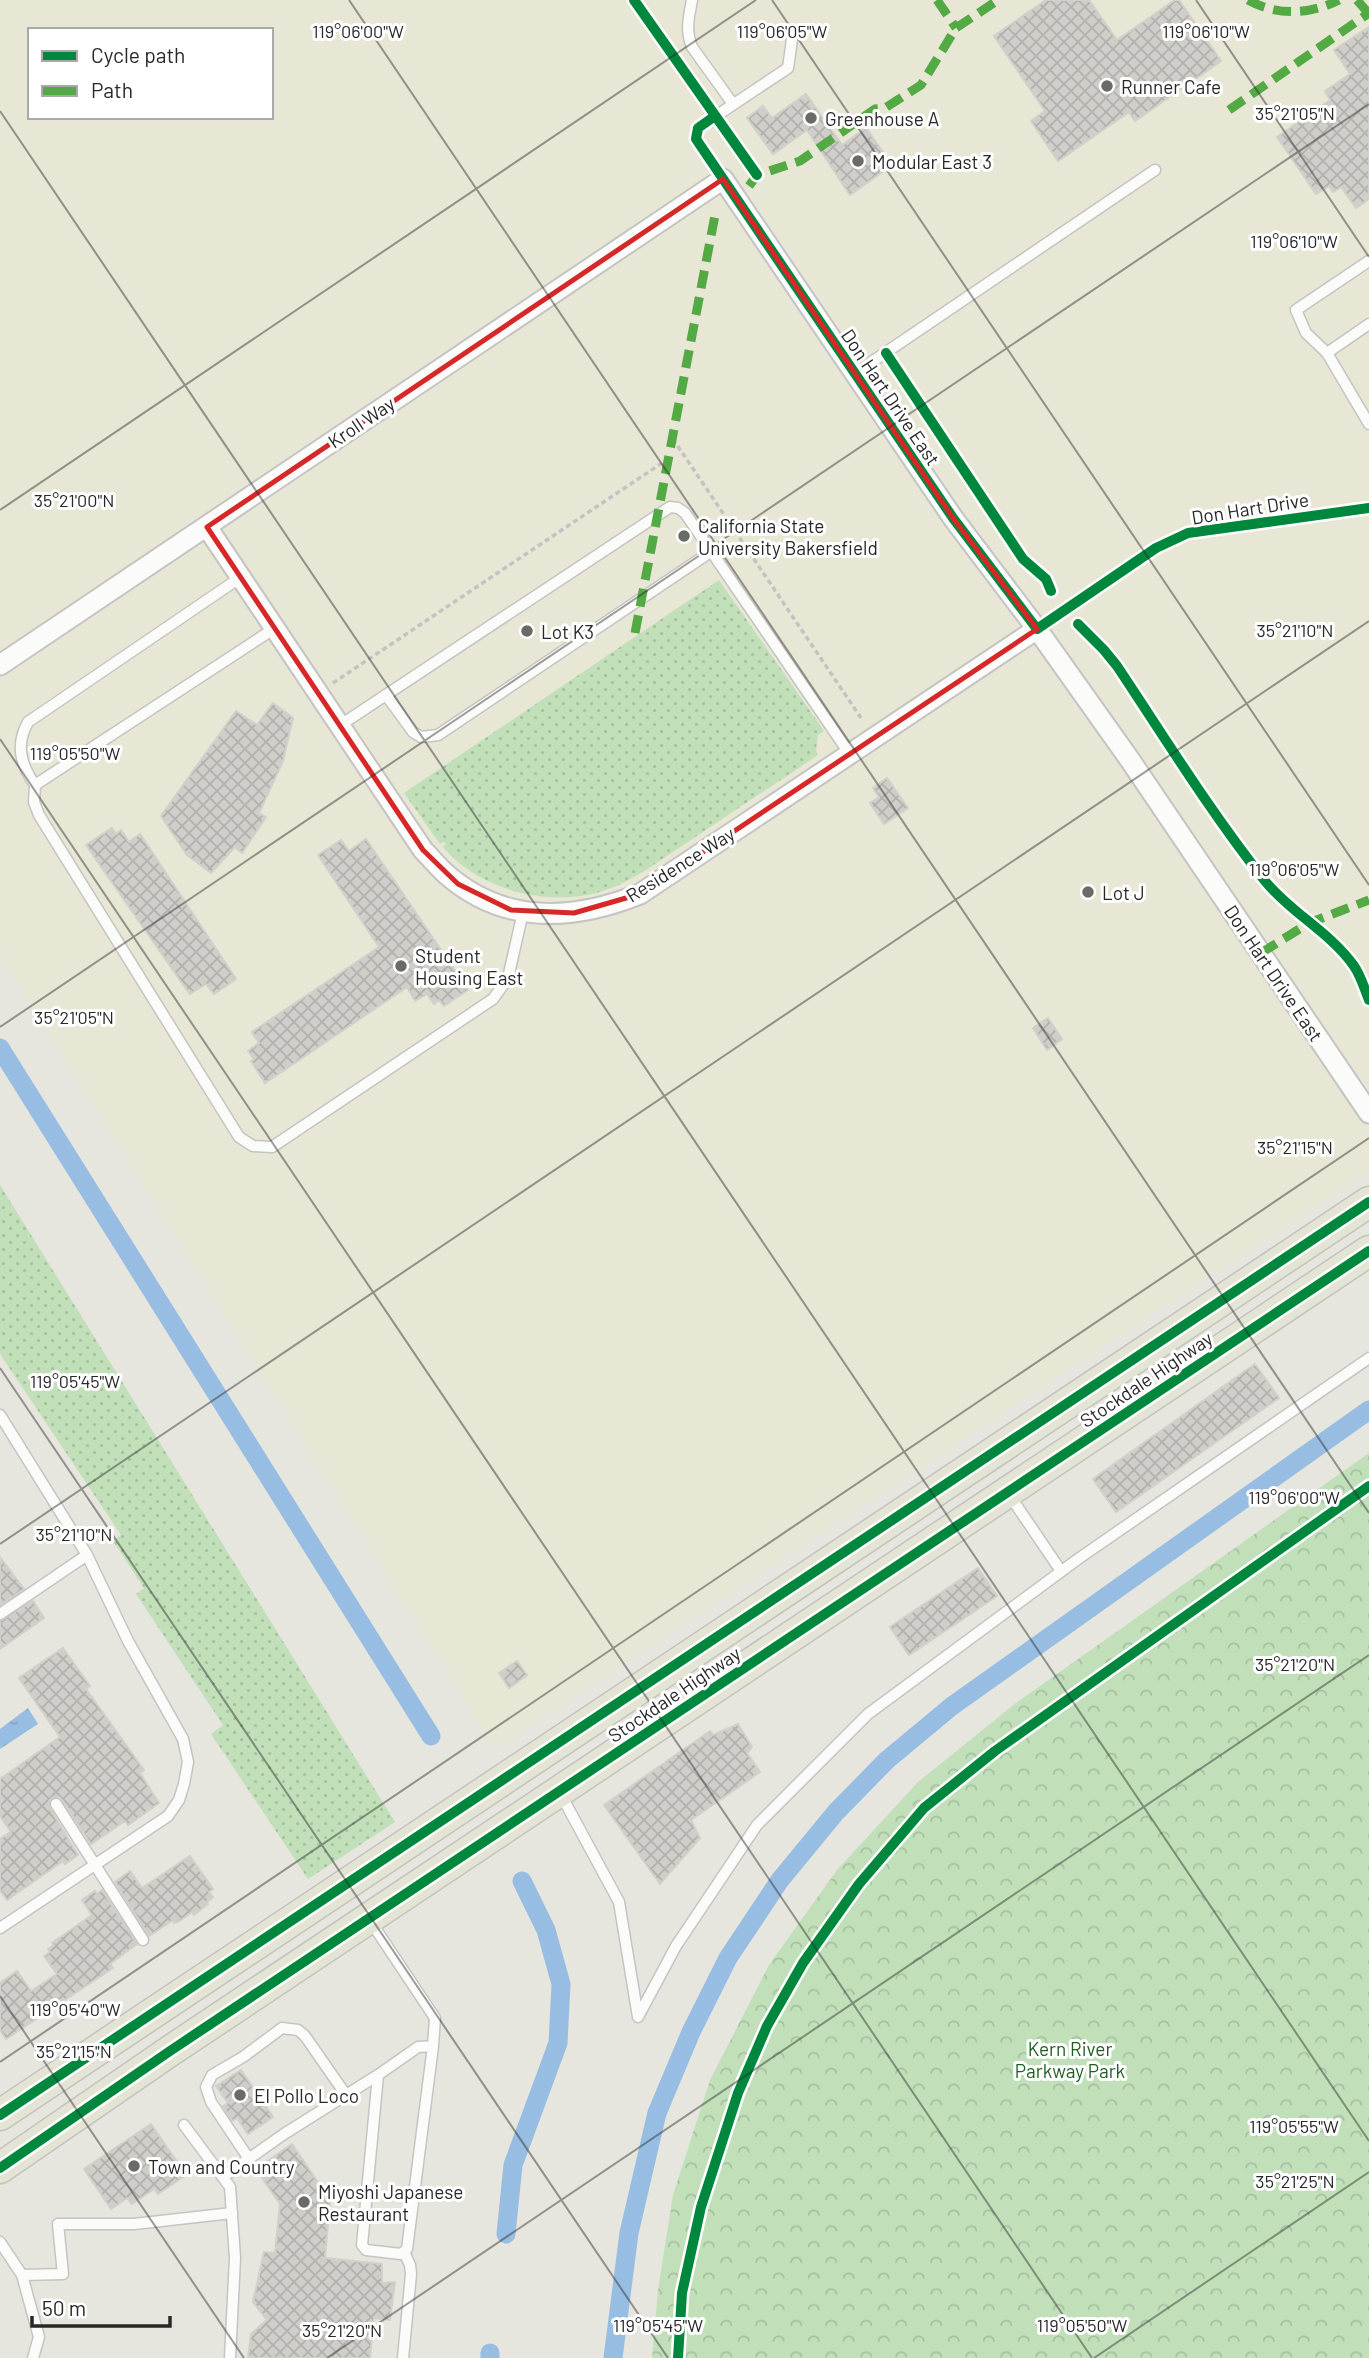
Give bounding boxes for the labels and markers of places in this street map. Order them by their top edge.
place label: Runner Cafe [1121,75,1221,98]
marker: Runner Cafe [1099,78,1115,94]
place label: Greenhouse A [825,107,939,130]
marker: Greenhouse A [803,110,819,126]
place label: Modular East 3 [872,150,992,173]
marker: Modular East 3 [850,153,866,169]
place label: California State University Bakersfield [698,514,878,559]
marker: California State University Bakersfield [676,528,692,544]
place label: Lot K3 [541,620,594,643]
marker: Lot K3 [519,623,535,639]
place label: Lot J [1102,881,1145,904]
marker: Lot J [1080,884,1096,900]
place label: Student Housing East [415,944,523,989]
marker: Student Housing East [393,958,409,974]
place label: El Pollo Loco [254,2084,359,2107]
marker: El Pollo Loco [232,2087,248,2103]
place label: Town and Country [148,2155,295,2178]
marker: Town and Country [126,2158,142,2174]
place label: Miyoshi Japanese Restaurant [318,2180,463,2225]
marker: Miyoshi Japanese Restaurant [296,2194,312,2210]

